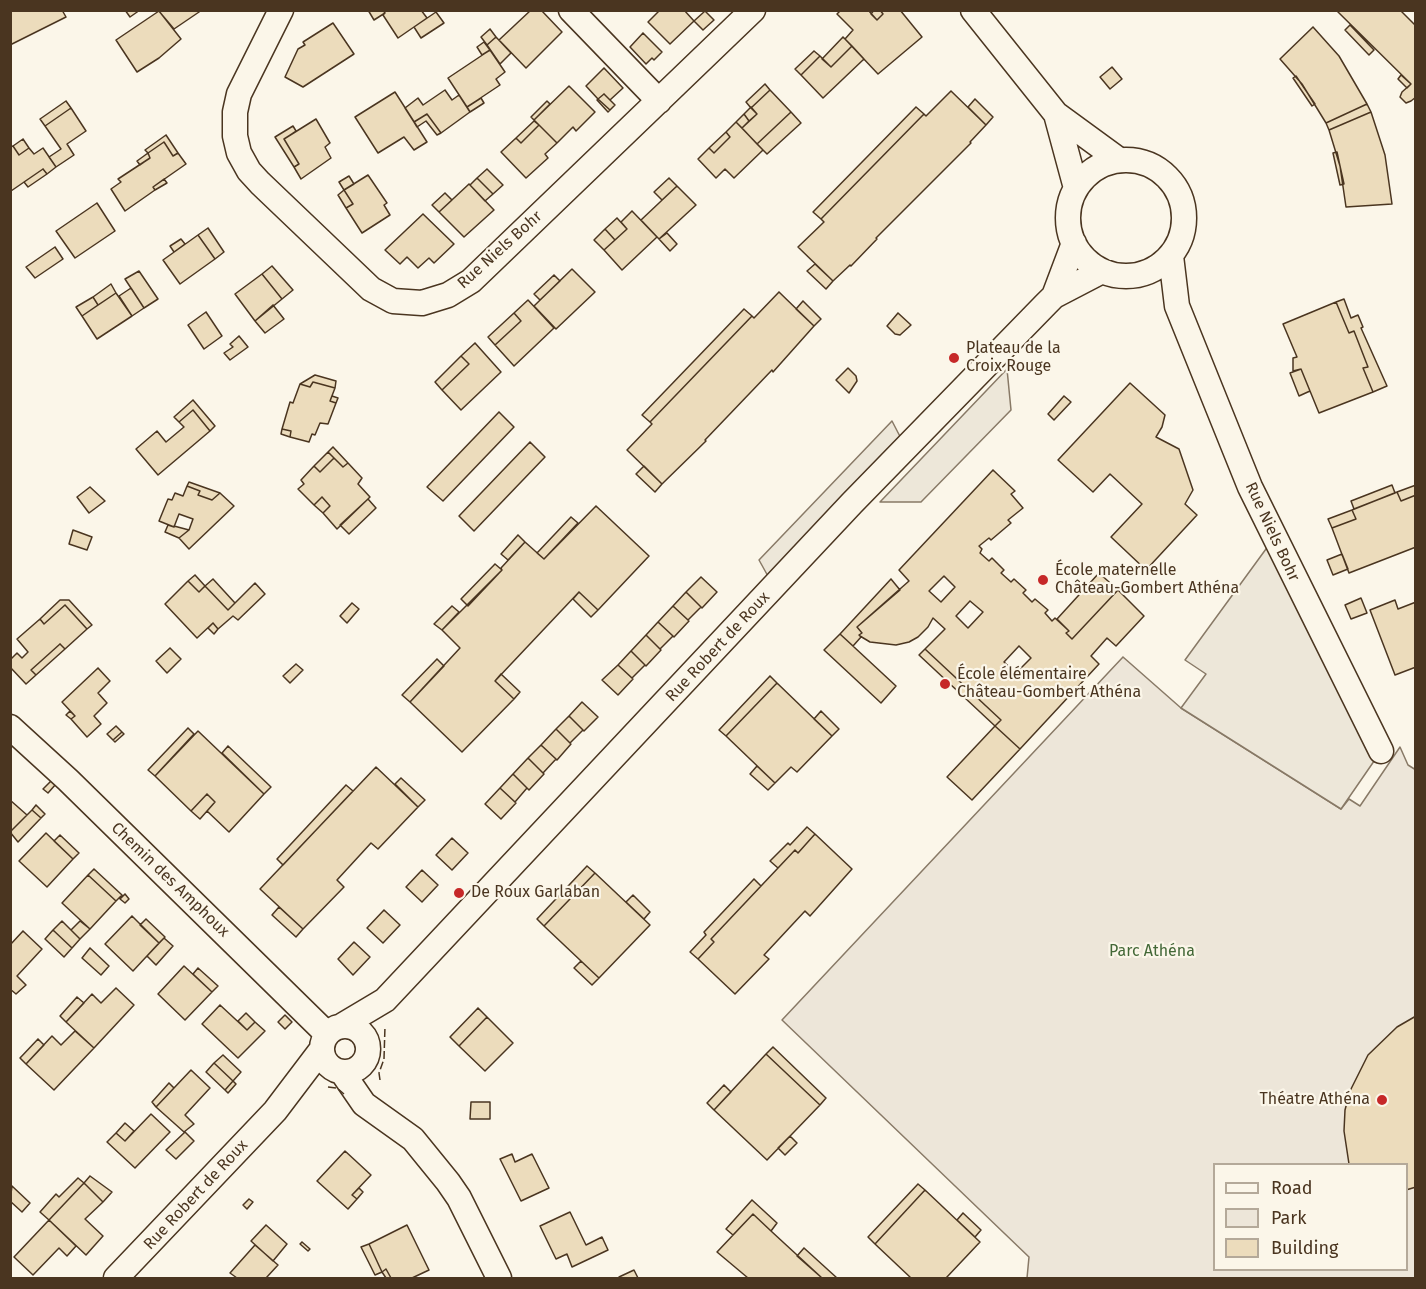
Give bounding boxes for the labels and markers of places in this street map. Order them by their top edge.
place label: Plateau de la Croix Rouge [966,339,1061,377]
marker: Plateau de la Croix Rouge [947,351,961,365]
place label: École maternelle Château-Gombert Athéna [1055,561,1239,599]
marker: École maternelle Château-Gombert Athéna [1036,573,1050,587]
place label: École élémentaire Château-Gombert Athéna [957,665,1141,703]
marker: École élémentaire Château-Gombert Athéna [938,677,952,691]
place label: De Roux Garlaban [471,883,600,903]
marker: De Roux Garlaban [452,886,466,900]
place label: Théatre Athéna [1260,1090,1370,1110]
marker: Théatre Athéna [1375,1093,1389,1107]

